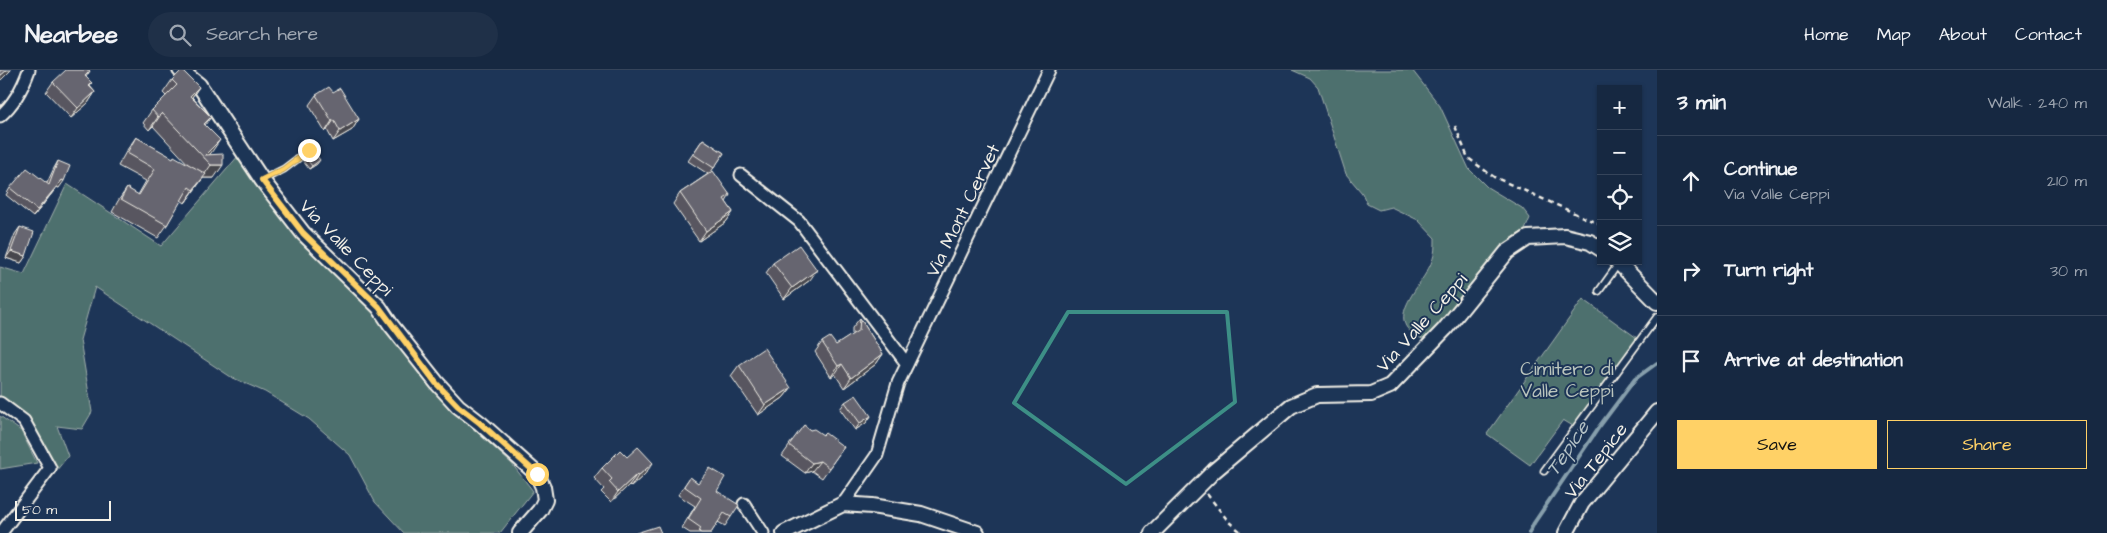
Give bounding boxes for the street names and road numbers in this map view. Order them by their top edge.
street label: Via Mont Cervet [919,139,1007,282]
street label: Via Valle Ceppi [293,194,399,303]
street label: Via Valle Ceppi [1370,267,1474,379]
street label: Via Tepice [1558,417,1635,505]

